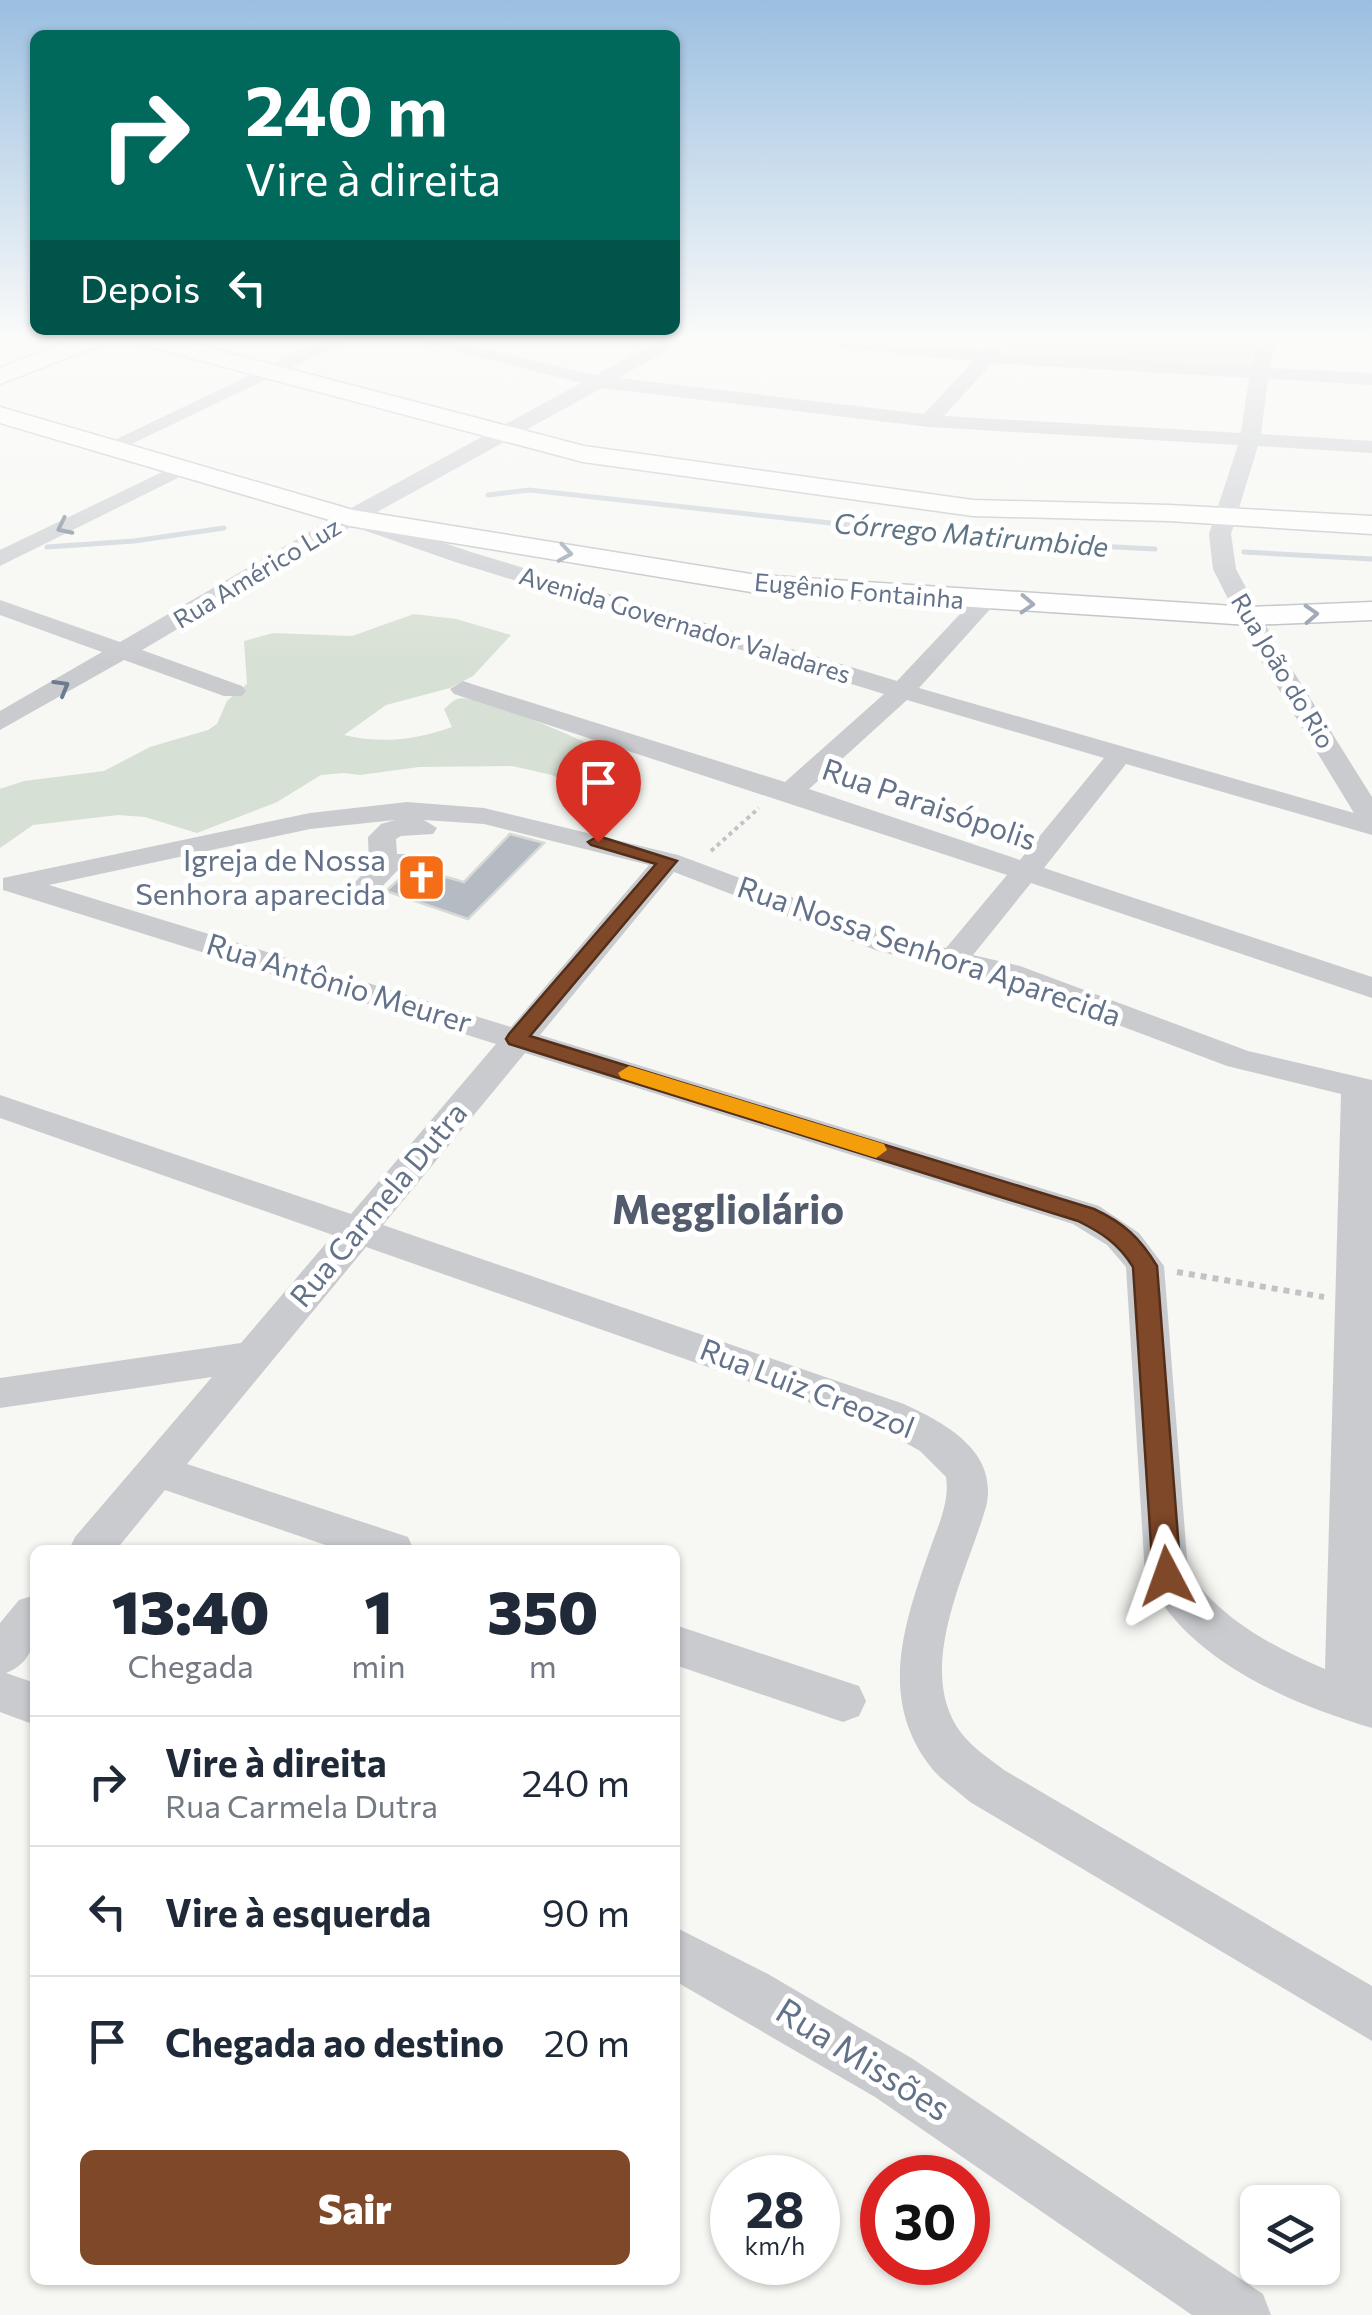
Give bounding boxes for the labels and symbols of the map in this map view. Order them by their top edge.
water label: Córrego Matirumbide [832,505,1110,563]
street label: Rua Américo Luz [167,510,346,634]
one-way arrow [57,515,75,534]
one-way arrow [557,541,574,562]
street label: Avenida Governador Valadares [516,559,855,689]
street label: Eugênio Fontainha [753,566,965,614]
street label: Rua João do Rio [1226,587,1342,753]
one-way arrow [1020,593,1036,614]
one-way arrow [1303,603,1319,624]
one-way arrow [51,680,69,700]
pin [556,740,641,843]
street label: Rua Paraisópolis [818,749,1042,857]
place label: Igreja de Nossa Senhora aparecida [135,840,386,911]
church icon: Igreja de Nossa Senhora aparecida [395,852,447,904]
street label: Rua Nossa Senhora Aparecida [733,867,1126,1033]
street label: Rua Antônio Meurer [203,924,477,1040]
street label: Rua Carmela Dutra [281,1093,474,1313]
district label: Meggliolário [612,1183,844,1232]
street label: Rua Luiz Creozol [696,1329,920,1445]
position arrow [1115,1524,1219,1628]
street label: Rua Missões [769,1987,959,2128]
speed limit sign: 30 [860,2155,990,2285]

